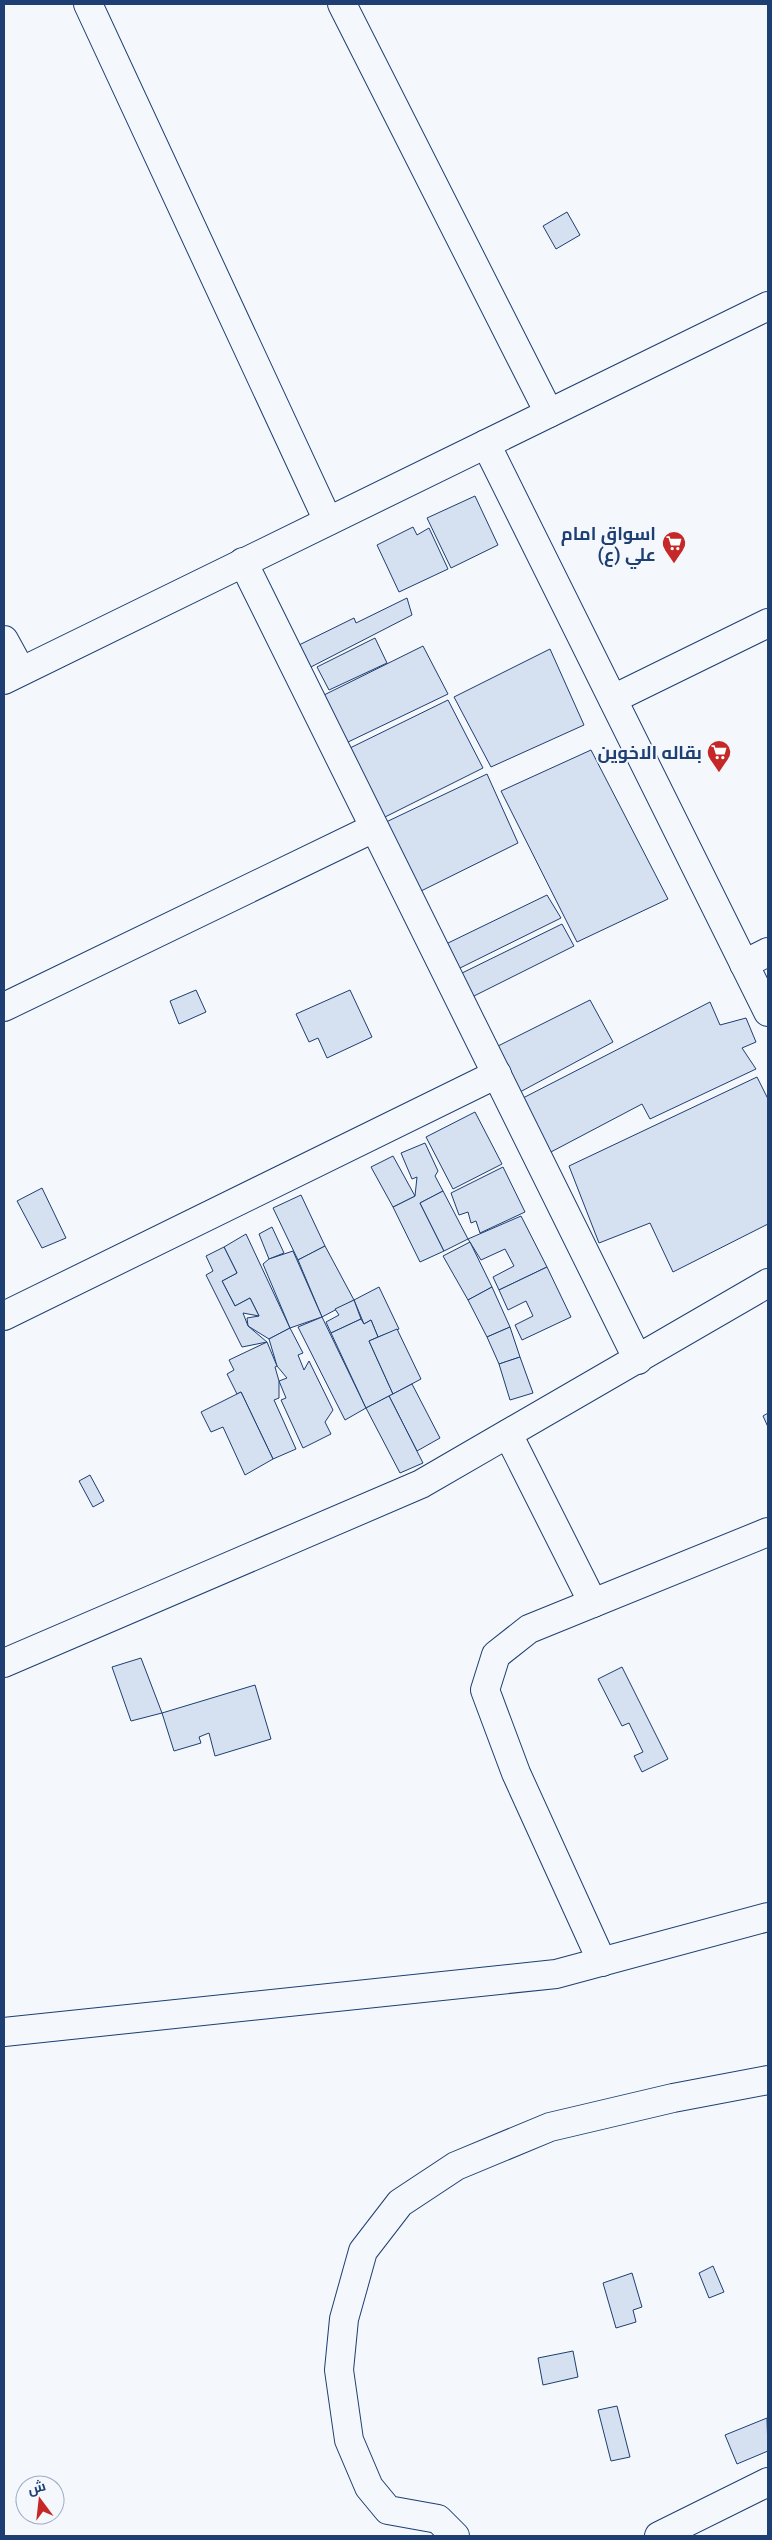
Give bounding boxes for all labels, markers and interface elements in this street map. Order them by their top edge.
place label: اسواق امام علي (ع) [561,523,656,570]
supermarket icon: اسواق امام علي (ع) [661,530,687,564]
supermarket icon: بقاله الاخوين [706,739,732,773]
place label: بقاله الاخوين [598,742,702,764]
north arrow [15,2475,65,2525]
text: ش [26,2477,48,2498]

